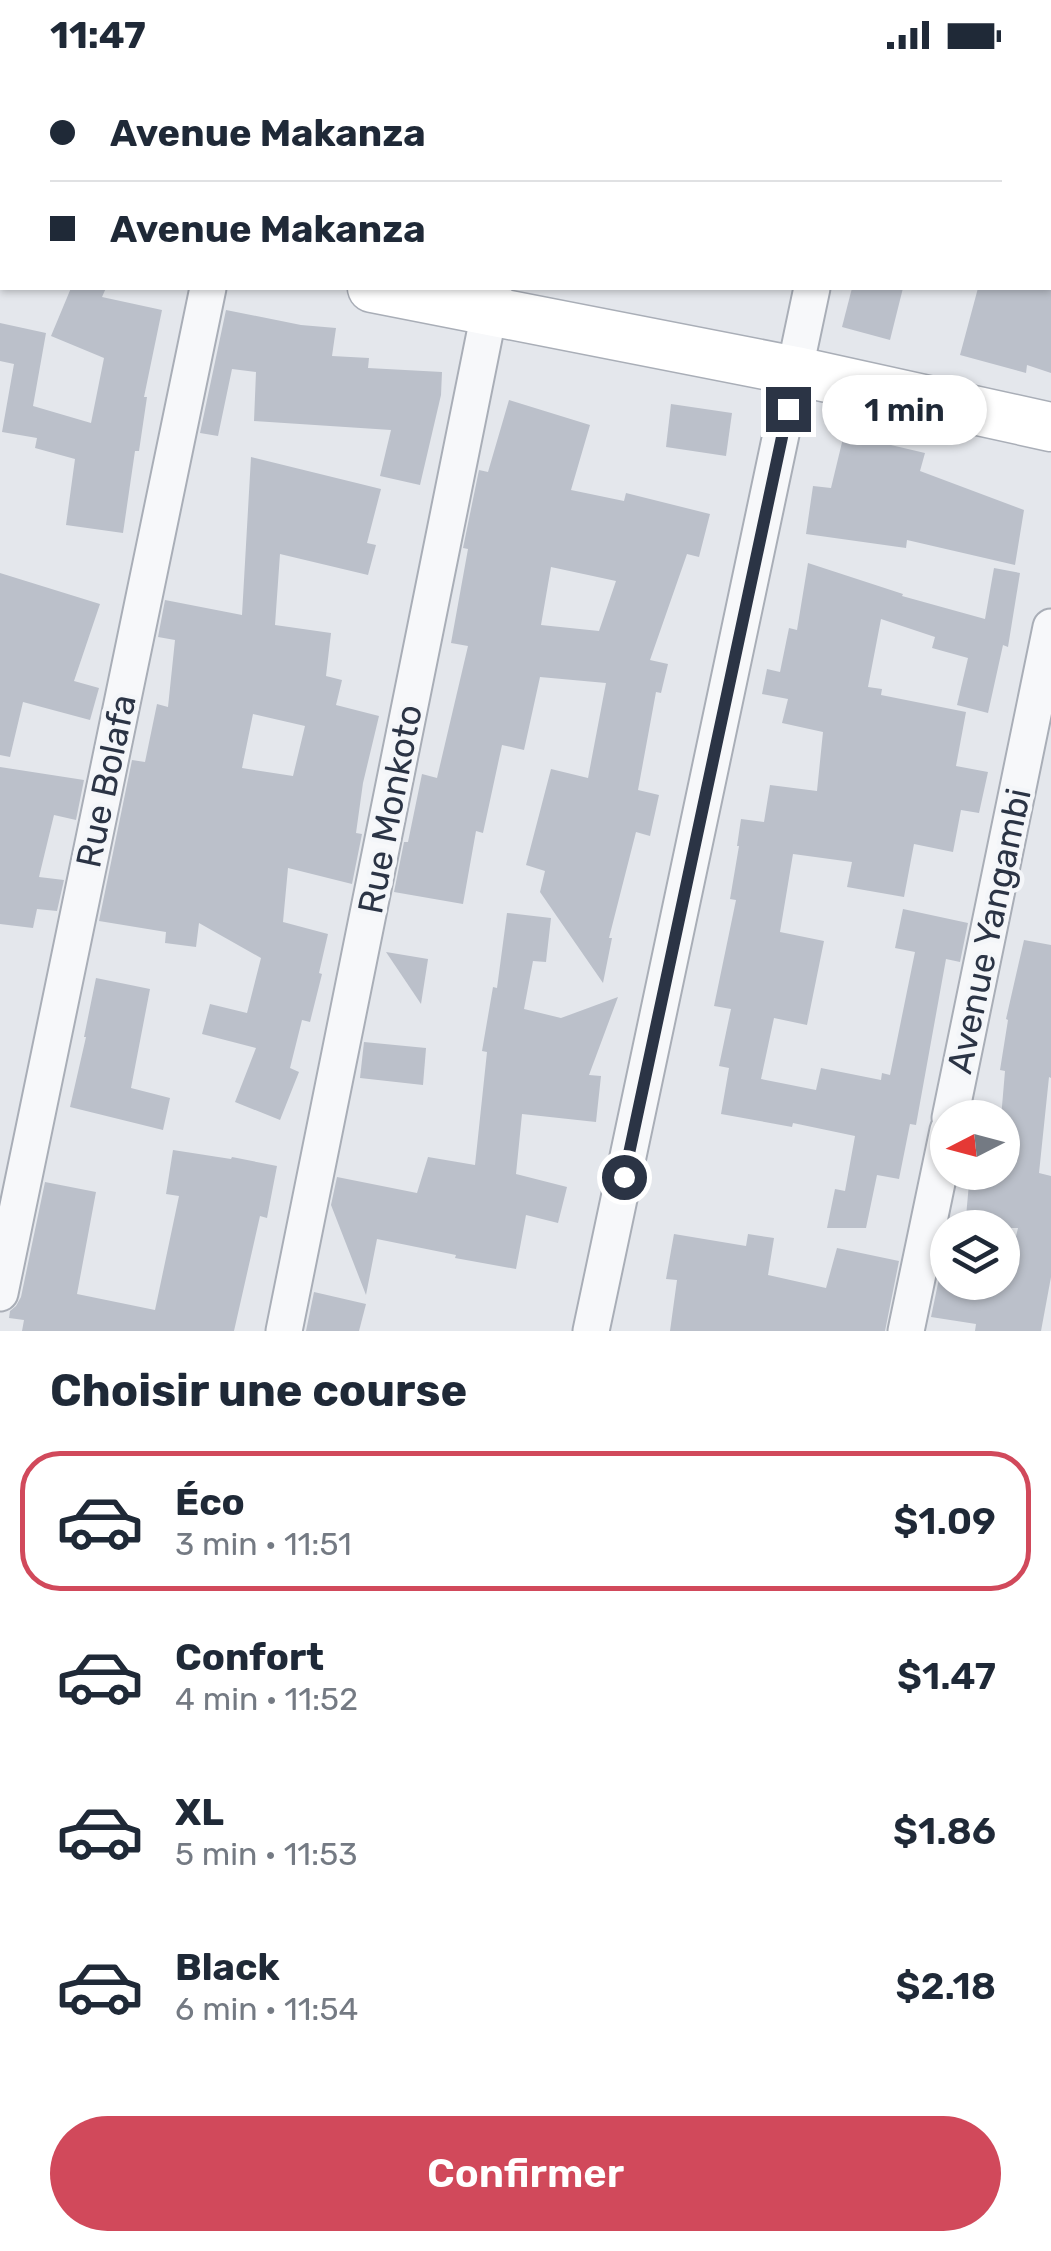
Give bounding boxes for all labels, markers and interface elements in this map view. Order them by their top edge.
text: 11:47 [50,12,146,58]
text: Avenue Makanza [110,110,426,156]
text: Avenue Makanza [110,206,426,252]
callout: 1 min [823,374,988,444]
route end [766,387,811,432]
text: 1 min [864,391,945,429]
street label: Rue Bolafa [67,691,145,871]
street label: Rue Monkoto [349,701,431,917]
street label: Avenue Yangambi [938,785,1040,1077]
north arrow [930,1100,1020,1190]
map controls [930,1100,1020,1300]
route start [602,1155,647,1200]
button: layers [930,1210,1020,1300]
text: Choisir une course [50,1364,467,1417]
icon: car [55,1476,145,1566]
text: Éco [175,1479,245,1525]
text: $1.09 [893,1498,996,1544]
text: 3 min · 11:51 [175,1525,352,1563]
icon: car [55,1631,145,1721]
text: Confort [175,1634,324,1680]
text: $1.47 [897,1653,996,1699]
text: 4 min · 11:52 [175,1680,358,1718]
icon: car [55,1786,145,1876]
text: XL [175,1789,224,1835]
text: $1.86 [893,1808,996,1854]
text: 5 min · 11:53 [175,1835,358,1873]
icon: car [55,1941,145,2031]
text: Black [175,1944,280,1990]
text: $2.18 [896,1963,996,2009]
text: 6 min · 11:54 [175,1990,358,2028]
button: Confirmer [50,2116,1001,2231]

